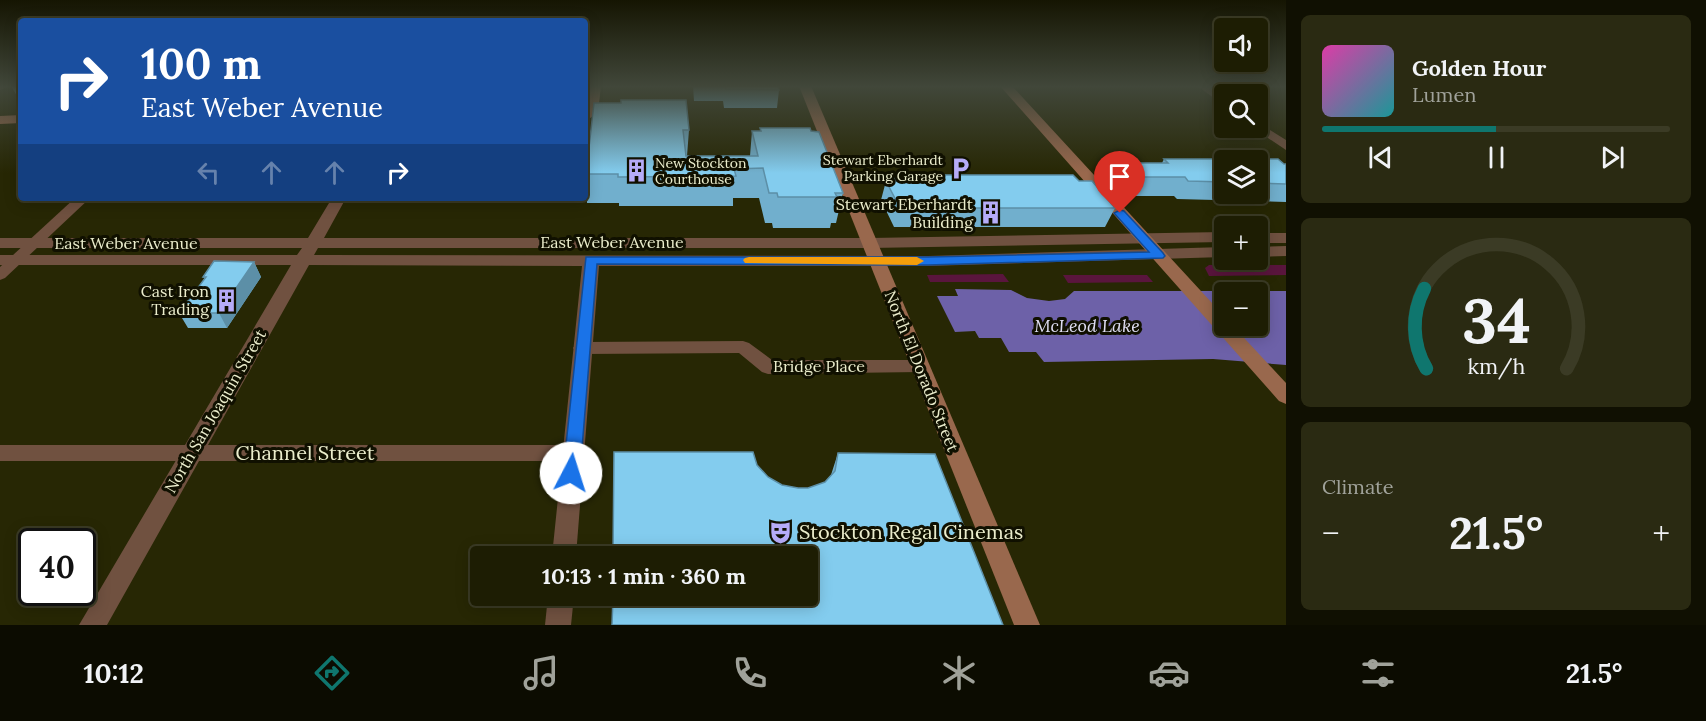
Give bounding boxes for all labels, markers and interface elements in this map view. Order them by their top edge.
map controls [1214,18,1268,336]
button: sound [1214,18,1268,72]
text: 100 m [141,37,261,91]
icon: right [42,42,120,120]
text: Golden Hour [1412,54,1546,82]
text: Lumen [1412,82,1476,107]
button: search [1214,84,1268,138]
text: East Weber Avenue [141,90,383,124]
icon: previous [1364,141,1397,174]
icon: pause [1480,141,1513,174]
icon: next [1596,141,1629,174]
button: layers [1214,150,1268,204]
place label: Stewart Eberhardt Parking Garage [823,151,944,185]
pin [1094,151,1145,213]
place label: New Stockton Courthouse [655,154,747,188]
parking icon: Stewart Eberhardt Parking Garage [948,155,974,181]
icon: left [192,156,225,189]
icon: ahead [255,156,288,189]
icon: ahead [318,156,351,189]
icon: right [381,156,414,189]
building icon: New Stockton Courthouse [624,158,650,184]
icon: arrive [1103,160,1136,193]
place label: Stewart Eberhardt Building [836,194,974,232]
building icon: Stewart Eberhardt Building [978,200,1004,226]
button: + [1214,216,1268,270]
street label: East Weber Avenue [540,232,684,252]
street label: East Weber Avenue [54,233,198,253]
place label: Cast Iron Trading [141,281,210,319]
text: 34 [1461,281,1531,361]
button: − [1214,282,1268,336]
building icon: Cast Iron Trading [214,287,240,313]
street label: North El Dorado Street [881,288,964,455]
water label: McLeod Lake [1034,314,1140,337]
street label: North San Joaquin Street [160,325,270,496]
text: km/h [1467,353,1525,381]
street label: Bridge Place [773,356,865,376]
street label: Channel Street [236,440,375,465]
position arrow [539,441,603,505]
text: Climate [1322,474,1394,499]
text: 21.5° [1449,504,1543,561]
text: − [1322,512,1340,554]
text: + [1652,512,1670,554]
theatre icon: Stockton Regal Cinemas [768,519,794,545]
place label: Stockton Regal Cinemas [799,519,1023,544]
speed limit sign: 40 [18,528,96,606]
text: 10:13 · 1 min · 360 m [542,562,746,590]
icon: directions [311,652,353,694]
icon: music [520,652,562,694]
icon: phone [729,652,771,694]
icon: climate [938,652,980,694]
icon: car [1148,652,1190,694]
icon: filters [1357,652,1399,694]
text: 10:12 [84,656,144,690]
text: 21.5° [1566,656,1622,690]

